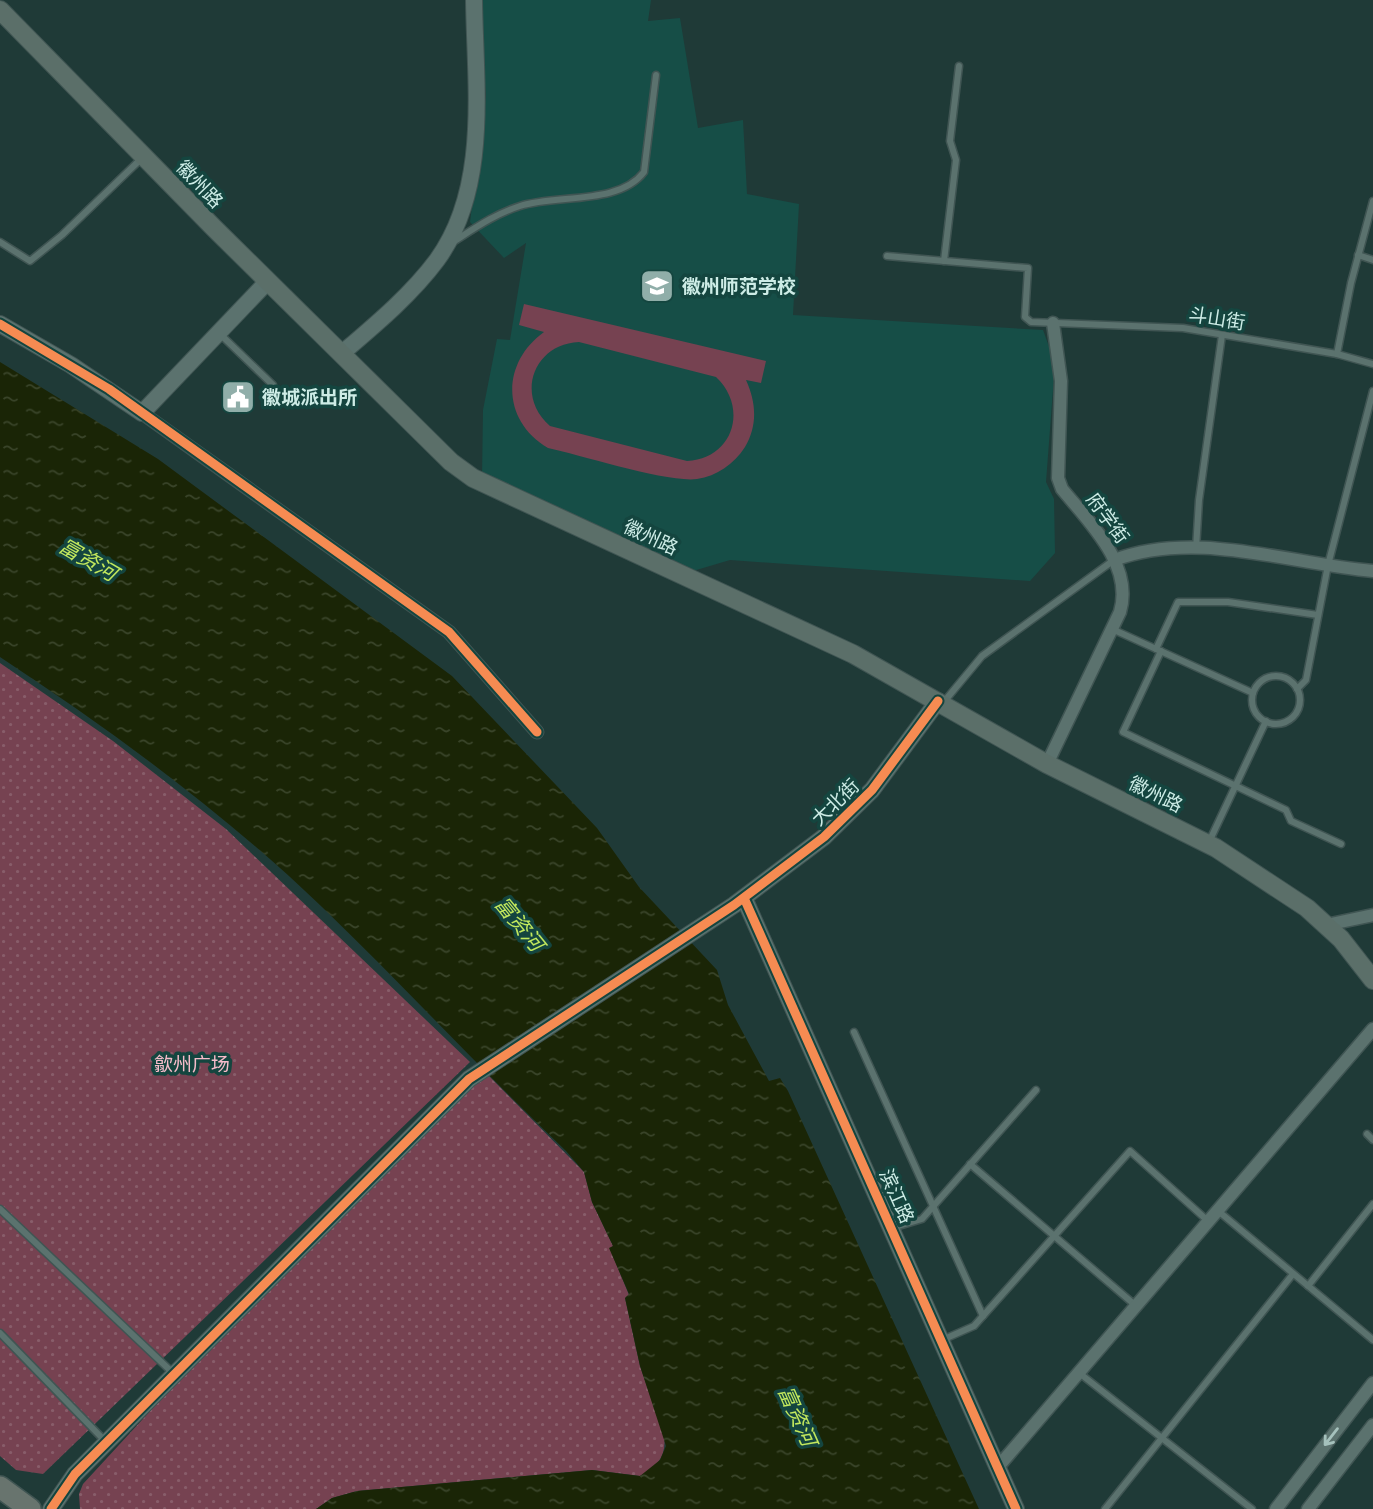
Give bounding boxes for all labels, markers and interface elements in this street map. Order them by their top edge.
street label: 徽州路 [171,157,227,214]
school or university icon: 徽州师范学校 [638,267,676,305]
place label: 徽州师范学校 [682,276,796,299]
street label: 斗山街 [1187,304,1247,335]
public building icon: 徽城派出所 [219,378,257,416]
place label: 徽城派出所 [262,387,357,410]
street label: 府学街 [1081,489,1133,549]
street label: 徽州路 [620,516,681,561]
water label: 富资河 [54,534,125,589]
street label: 徽州路 [1125,773,1186,818]
street label: 大北街 [808,775,865,831]
water label: 富资河 [489,892,551,960]
park label: 歙州广场 [154,1054,230,1077]
street label: 滨江路 [874,1166,918,1227]
water label: 富资河 [772,1382,822,1454]
one-way arrow [1324,1427,1339,1446]

